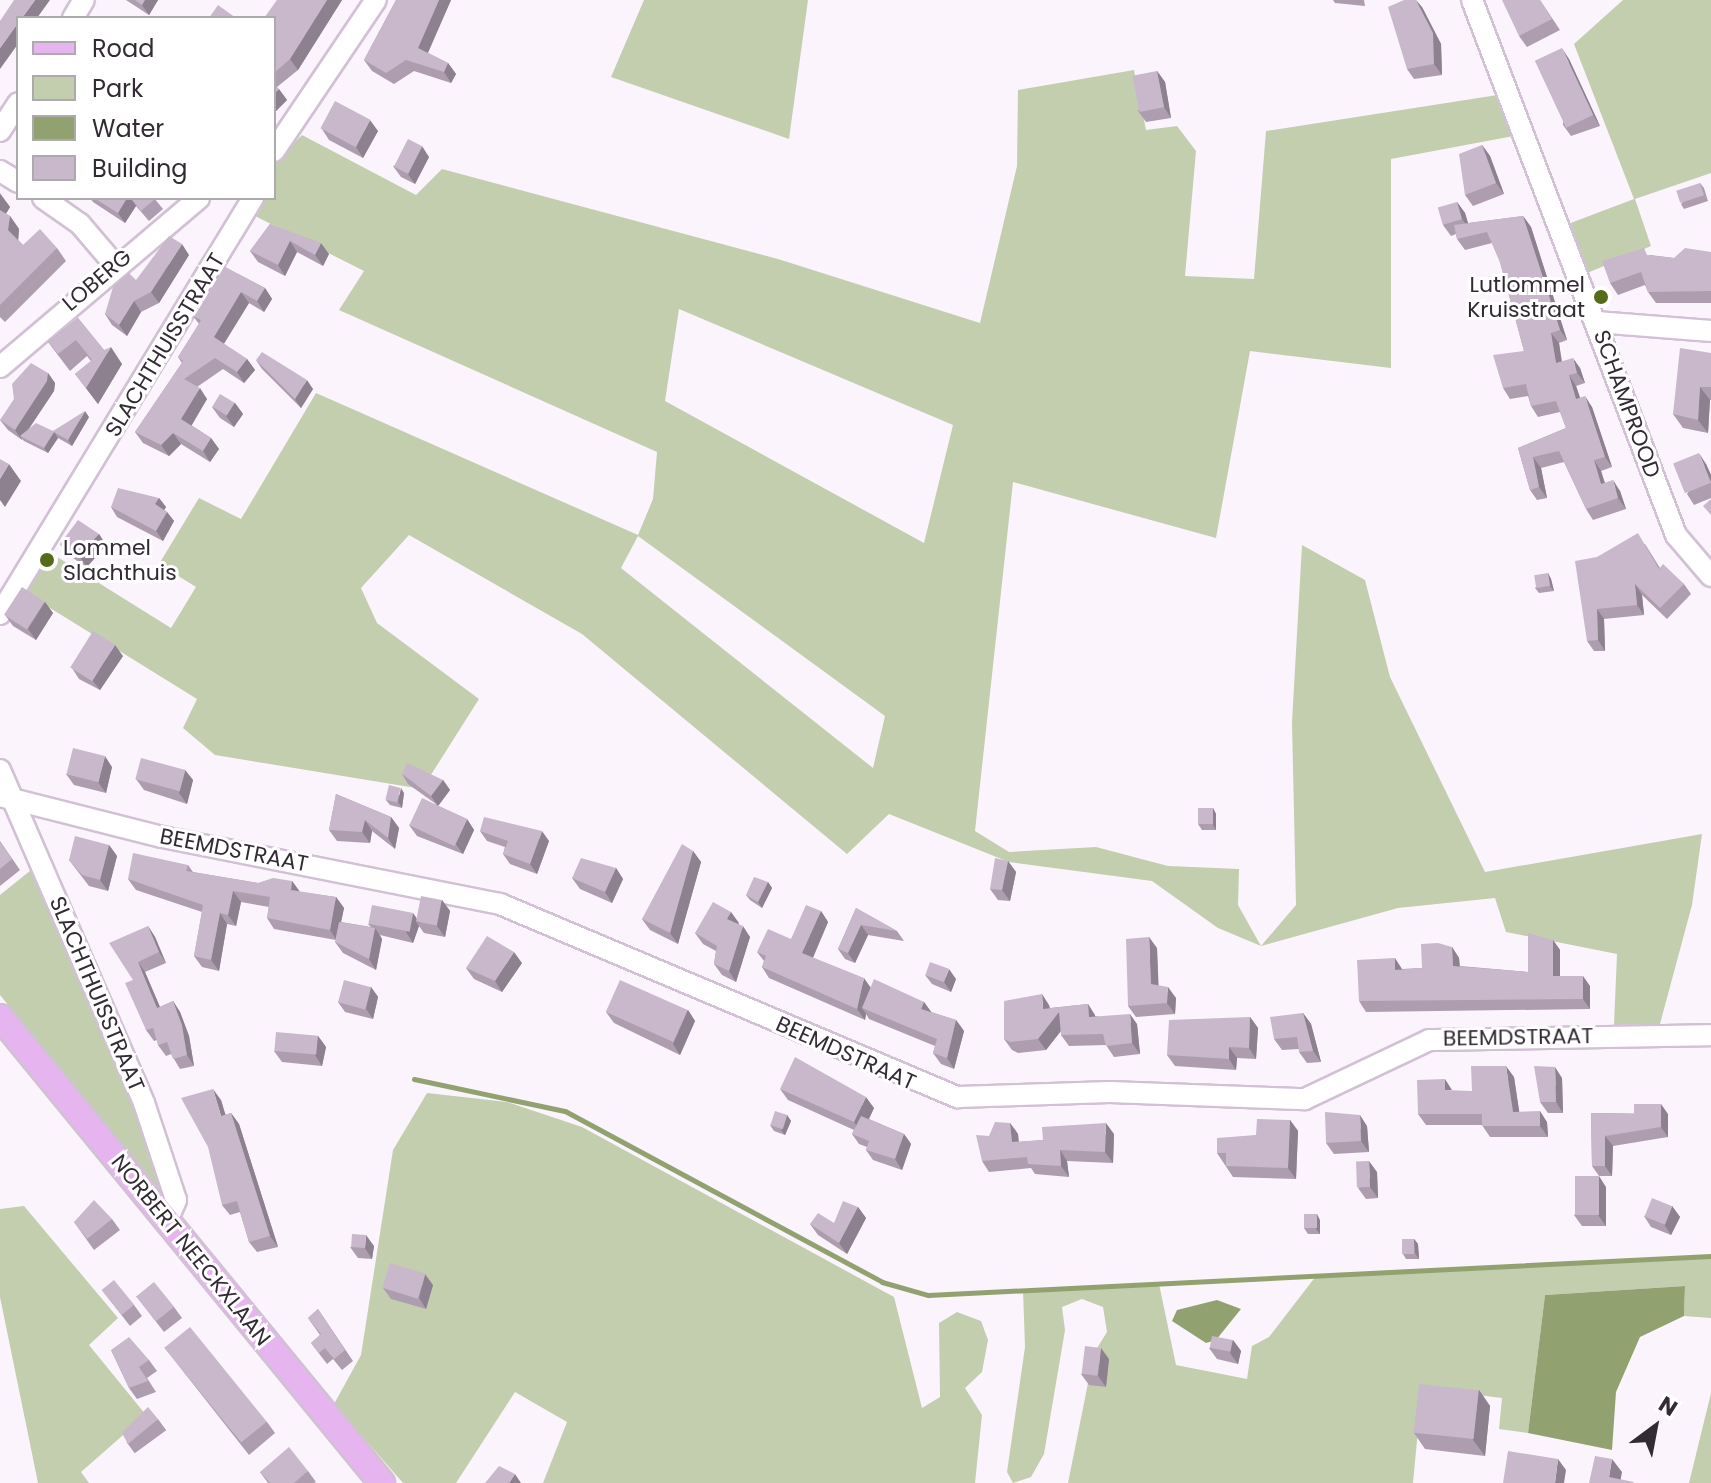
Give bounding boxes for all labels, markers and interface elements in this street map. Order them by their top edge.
legend [16,16,276,200]
text: Road [92,32,154,65]
text: Park [92,72,143,105]
text: Water [92,112,164,145]
text: Building [92,152,188,185]
street label: LOBERG [57,244,137,316]
street label: SLACHTHUISSTRAAT [100,248,230,442]
place label: Lutlommel Kruisstraat [1467,271,1585,322]
marker: Lutlommel Kruisstraat [1592,288,1610,306]
street label: SCHAMPROOD [1588,327,1666,481]
place label: Lommel Slachthuis [63,534,177,586]
marker: Lommel Slachthuis [38,551,56,569]
street label: BEEMDSTRAAT [158,823,310,877]
street label: SLACHTHUISSTRAAT [44,892,150,1096]
street label: BEEMDSTRAAT [772,1010,920,1096]
street label: BEEMDSTRAAT [1443,1022,1593,1052]
street label: NORBERT NEECKXLAAN [106,1149,276,1351]
north arrow [1615,1387,1695,1467]
text: N [1653,1389,1683,1424]

